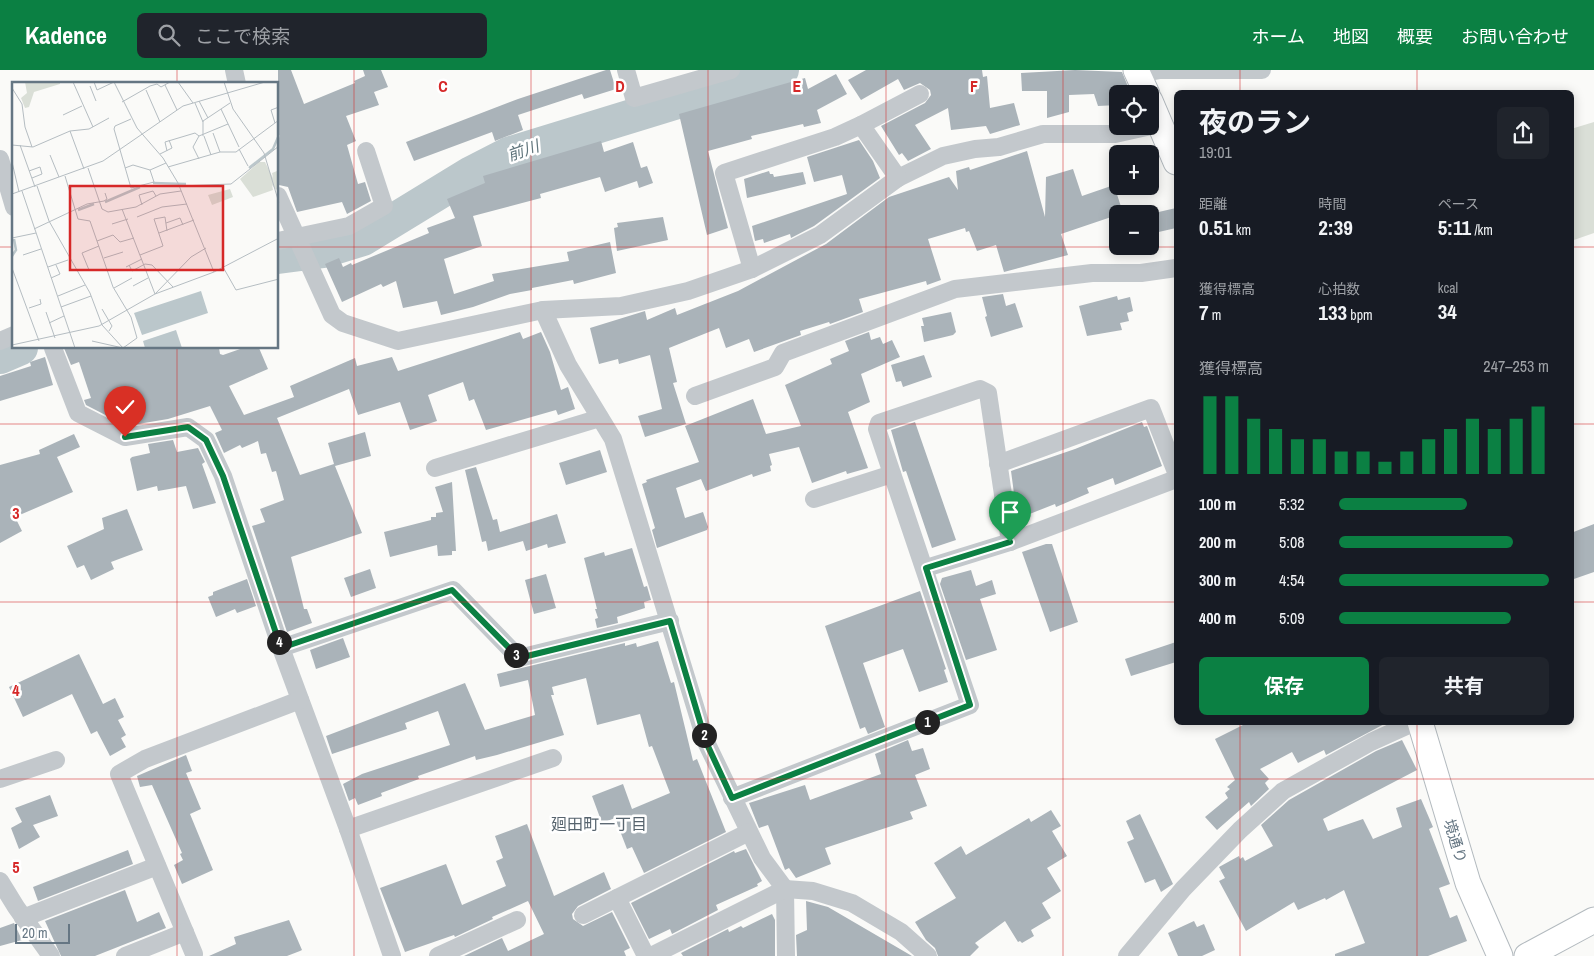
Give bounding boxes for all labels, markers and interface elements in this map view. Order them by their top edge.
search box [137,13,487,58]
text: Kadence [25,19,107,51]
icon: search [155,21,183,49]
text: ここで検索 [195,23,290,49]
text: ホーム [1252,24,1305,49]
text: 地図 [1333,24,1369,49]
text: 概要 [1397,24,1433,49]
text: お問い合わせ [1461,24,1569,49]
text: C [438,75,448,97]
text: D [615,75,625,97]
text: E [793,75,802,97]
text: F [970,75,978,97]
inset map [12,82,279,349]
map controls [1109,85,1159,255]
button: locate [1109,85,1159,135]
text: 夜のラン [1199,103,1311,141]
button: share [1497,107,1549,159]
water label: 前川 [504,134,544,166]
text: 19:01 [1199,141,1232,163]
button: + [1109,145,1159,195]
text: 距離 [1199,195,1227,213]
text: 時間 [1318,195,1346,213]
text: ペース [1438,195,1479,213]
button: − [1109,205,1159,255]
text: 0.51 [1199,213,1233,242]
text: 2:39 [1318,213,1353,242]
text: 5:11 [1438,213,1471,242]
text: km [1233,221,1251,239]
text: /km [1471,221,1493,239]
text: kcal [1438,279,1458,297]
text: 獲得標高 [1199,280,1255,298]
text: 心拍数 [1318,280,1360,298]
text: 34 [1438,297,1457,326]
text: 7 [1199,298,1209,327]
text: 133 [1318,298,1347,327]
text: m [1209,306,1221,324]
text: bpm [1347,306,1373,324]
text: 247–253 m [1483,355,1549,377]
text: 獲得標高 [1199,357,1263,379]
pin [104,386,146,437]
icon: check [111,393,139,421]
pin [989,491,1031,542]
text: 100 m [1199,493,1236,515]
text: 5:32 [1279,493,1305,515]
icon: arrive [996,498,1024,526]
text: 3 [12,502,20,524]
text: 200 m [1199,531,1236,553]
text: 5:08 [1279,531,1305,553]
text: 300 m [1199,569,1236,591]
text: 4:54 [1279,569,1305,591]
text: 400 m [1199,607,1236,629]
text: 5:09 [1279,607,1305,629]
pin: 4 [266,630,292,654]
text: 4 [276,633,283,651]
pin: 3 [504,642,528,668]
text: 3 [513,646,520,664]
button: 保存 [1199,657,1369,715]
button: 共有 [1379,657,1549,715]
text: 4 [12,679,20,701]
pin: 1 [914,710,940,734]
text: 1 [924,713,931,731]
pin: 2 [692,722,716,748]
text: 2 [701,726,708,744]
district label: 廻田町一丁目 [551,813,647,835]
street label: 境通り [1439,816,1472,865]
text: 5 [12,856,20,878]
scale bar [15,921,70,944]
text: 20 m [22,924,48,942]

